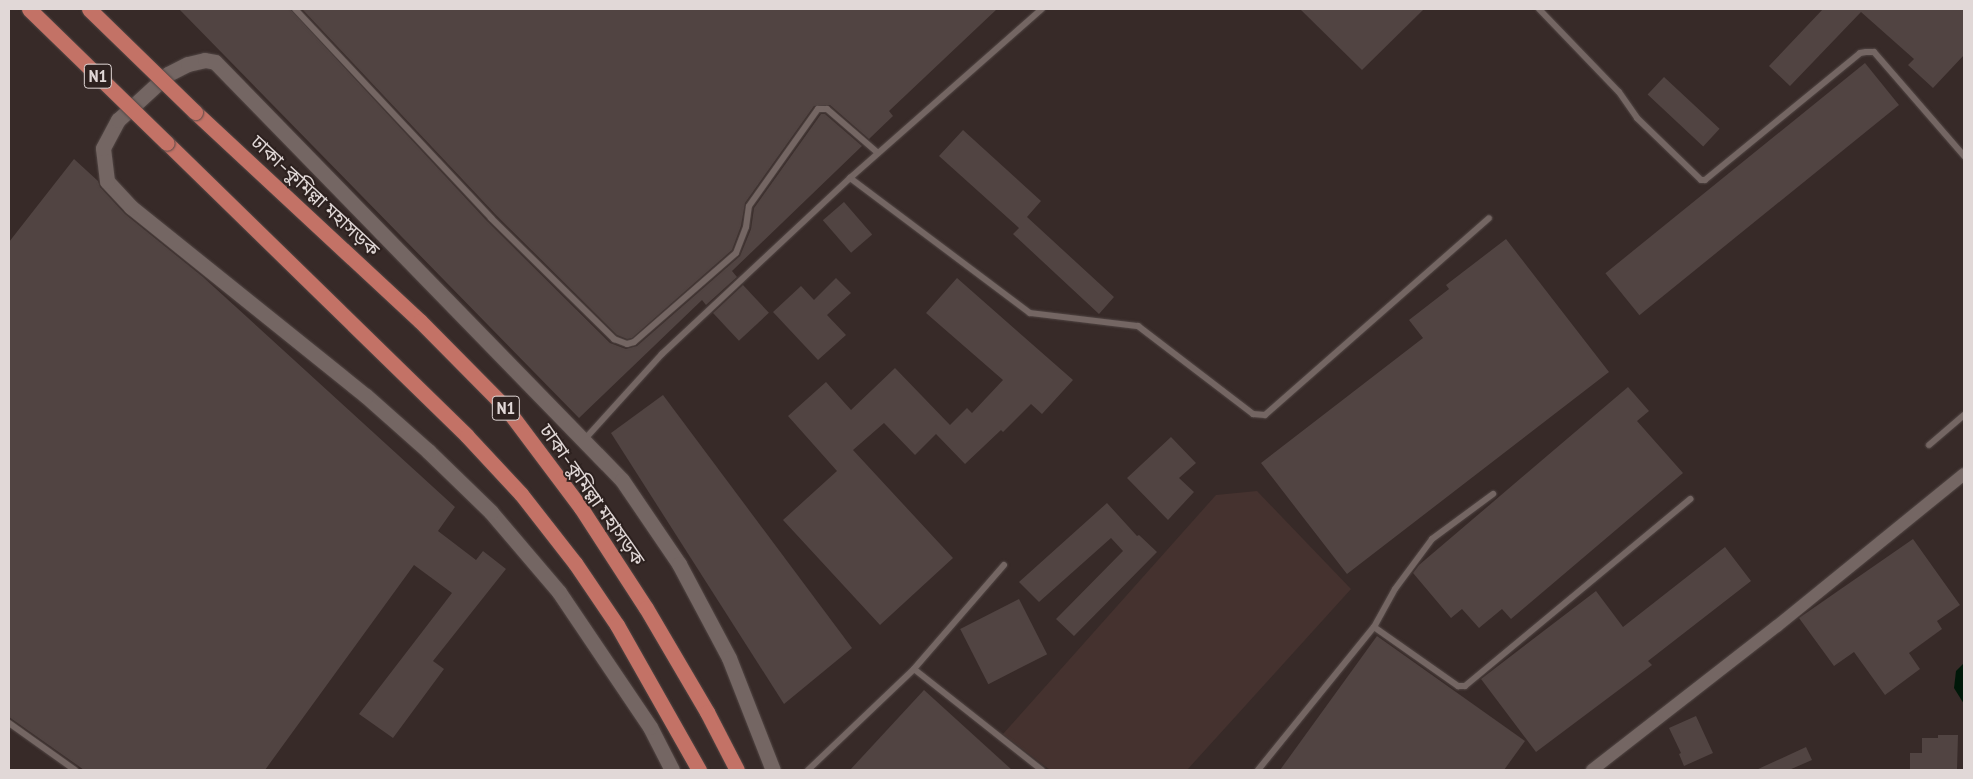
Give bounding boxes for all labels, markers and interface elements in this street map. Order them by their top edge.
road number: N1 [83,60,113,92]
street label: ঢাকা–কুমিল্লা মহাসড়ক [246,131,384,261]
road number: N1 [491,392,521,423]
street label: ঢাকা–কুমিল্লা মহাসড়ক [535,420,649,570]

